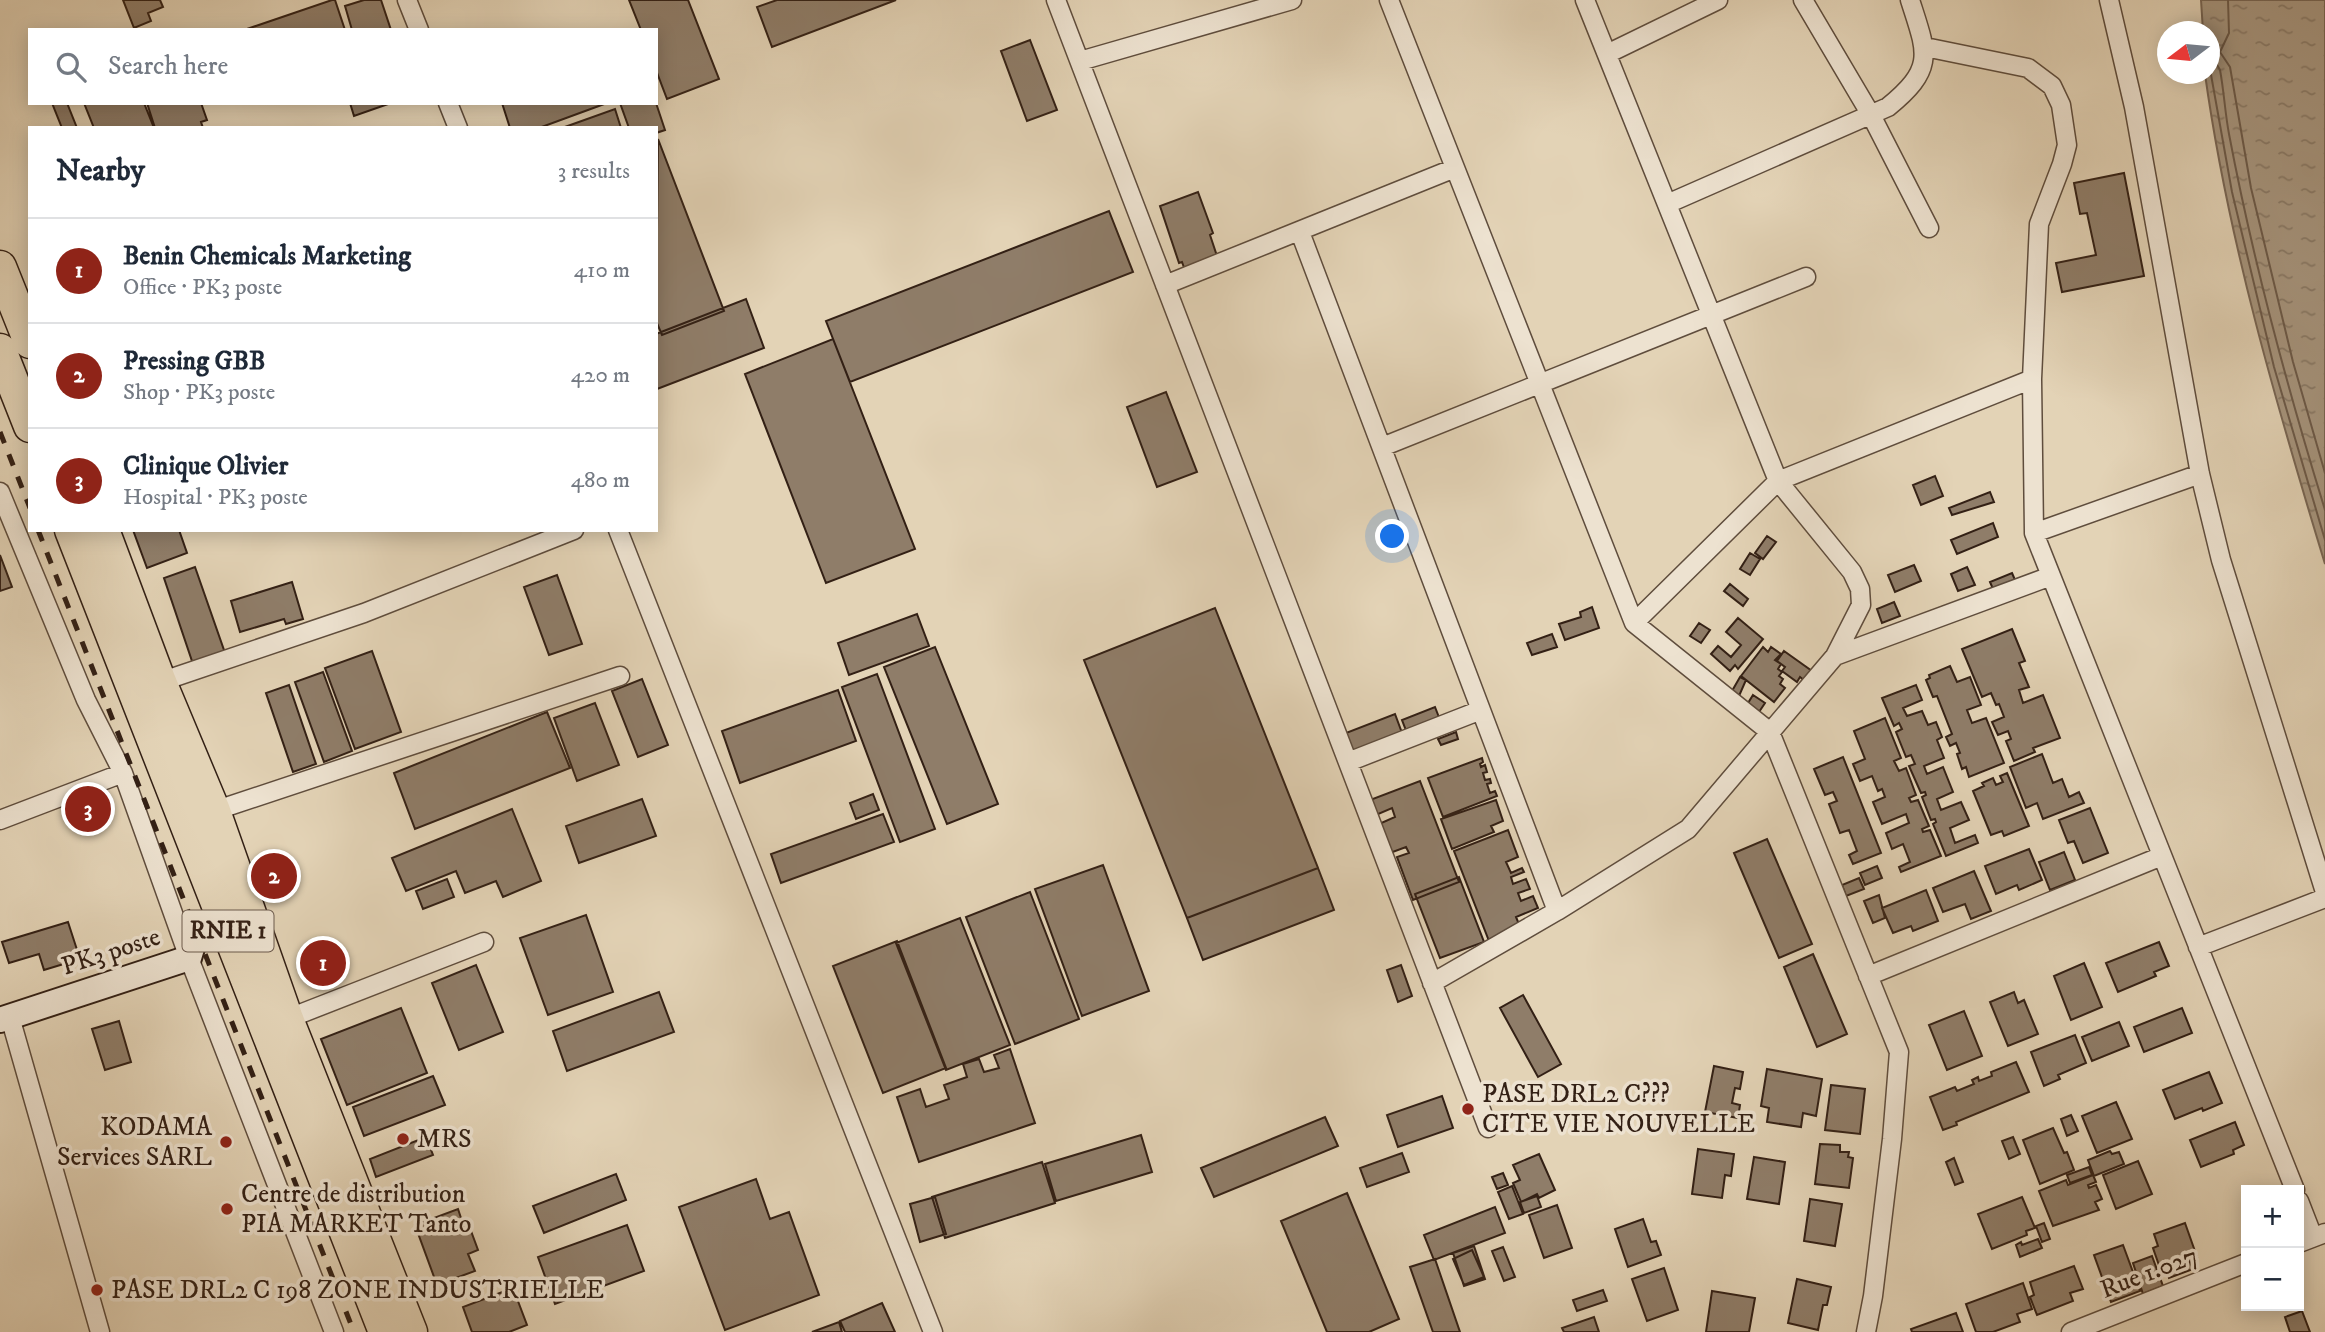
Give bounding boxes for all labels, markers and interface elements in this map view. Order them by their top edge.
north arrow [2157,21,2220,84]
search box [28,28,658,105]
icon: search [52,48,90,86]
text: Search here [108,50,228,83]
text: Nearby [56,153,145,190]
text: 3 results [558,157,630,186]
text: Benin Chemicals Marketing [123,240,411,273]
text: 1 [75,256,83,285]
text: 410 m [574,256,630,285]
text: Office · PK3 poste [123,273,282,302]
text: Pressing GBB [123,345,266,378]
text: 2 [73,361,85,390]
text: 420 m [571,361,630,390]
text: Shop · PK3 poste [123,378,275,407]
text: Clinique Olivier [123,450,288,483]
text: 3 [75,466,83,495]
text: 480 m [571,466,630,495]
text: Hospital · PK3 poste [123,483,308,512]
your location [1375,519,1409,553]
pin: 3 [65,783,111,835]
pin: 2 [251,850,297,902]
road number: RNIE 1 [182,911,274,951]
street label: PK3 poste [57,921,165,983]
pin: 1 [300,937,346,989]
place label: PASE DRL2 C??? CITE VIE NOUVELLE [1482,1078,1755,1141]
marker: PASE DRL2 C??? CITE VIE NOUVELLE [1460,1101,1476,1117]
place label: KODAMA Services SARL [57,1111,212,1174]
place label: MRS [417,1123,472,1156]
marker: MRS [395,1131,411,1147]
marker: KODAMA Services SARL [218,1134,234,1150]
place label: Centre de distribution PIA MARKET Tanto [241,1178,471,1241]
map controls [2241,1185,2304,1311]
button: + [2241,1185,2304,1248]
marker: Centre de distribution PIA MARKET Tanto [219,1201,235,1217]
street label: Rue 1.027 [2096,1239,2202,1307]
button: − [2241,1248,2304,1311]
place label: PASE DRL2 C 198 ZONE INDUSTRIELLE [111,1274,604,1307]
marker: PASE DRL2 C 198 ZONE INDUSTRIELLE [89,1282,105,1298]

